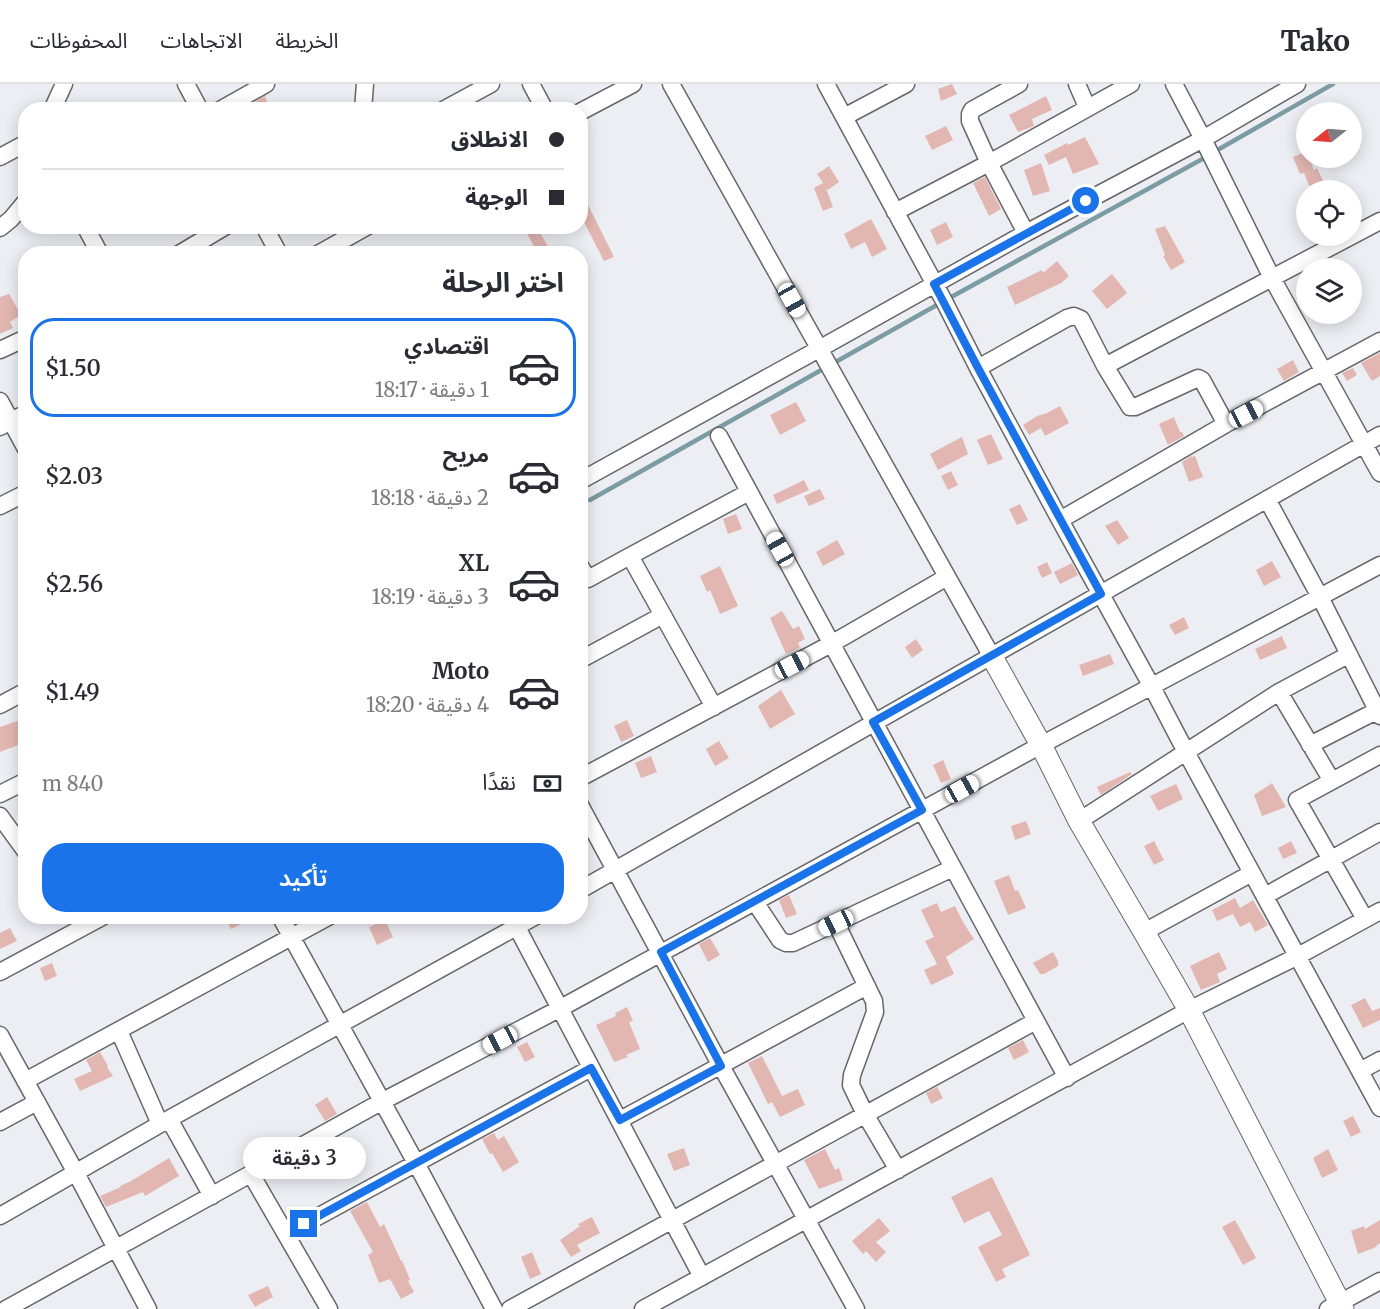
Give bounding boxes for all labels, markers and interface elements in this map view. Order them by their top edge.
text: Tako [1281,23,1350,59]
text: المحفوظات [30,27,127,54]
text: الاتجاهات [160,27,242,54]
text: الخريطة [275,27,338,54]
north arrow [1296,102,1362,168]
map controls [1296,102,1362,324]
text: الانطلاق [451,125,528,153]
button: locate [1296,180,1362,246]
text: الوجهة [465,183,528,211]
route start [1072,187,1099,214]
button: layers [1296,258,1362,324]
text: اختر الرحلة [442,265,564,299]
car [775,280,809,320]
text: اقتصادي [404,332,489,360]
icon: car [507,341,561,395]
text: $1.50 [45,354,101,382]
text: 1 دقيقة · 18:17 [375,377,489,402]
car [1226,398,1266,430]
text: مريح [443,440,489,468]
icon: car [507,449,561,503]
text: $2.03 [45,462,103,490]
text: 2 دقيقة · 18:18 [371,485,489,510]
car [763,529,797,569]
text: XL [459,549,489,577]
icon: car [507,557,561,611]
text: $2.56 [45,570,103,598]
text: 3 دقيقة · 18:19 [371,584,489,609]
car [772,649,812,681]
text: Moto [432,657,489,685]
icon: car [507,665,561,719]
text: $1.49 [45,678,100,706]
text: 4 دقيقة · 18:20 [366,692,489,717]
icon: cash [531,767,564,800]
text: نقدًا [482,768,516,796]
text: 840 m [42,771,103,796]
car [942,772,982,806]
button: تأكيد [42,843,564,912]
car [816,907,856,939]
car [480,1024,520,1056]
callout: 3 دقيقة [242,1137,366,1179]
text: 3 دقيقة [272,1145,337,1170]
route end [290,1210,317,1237]

